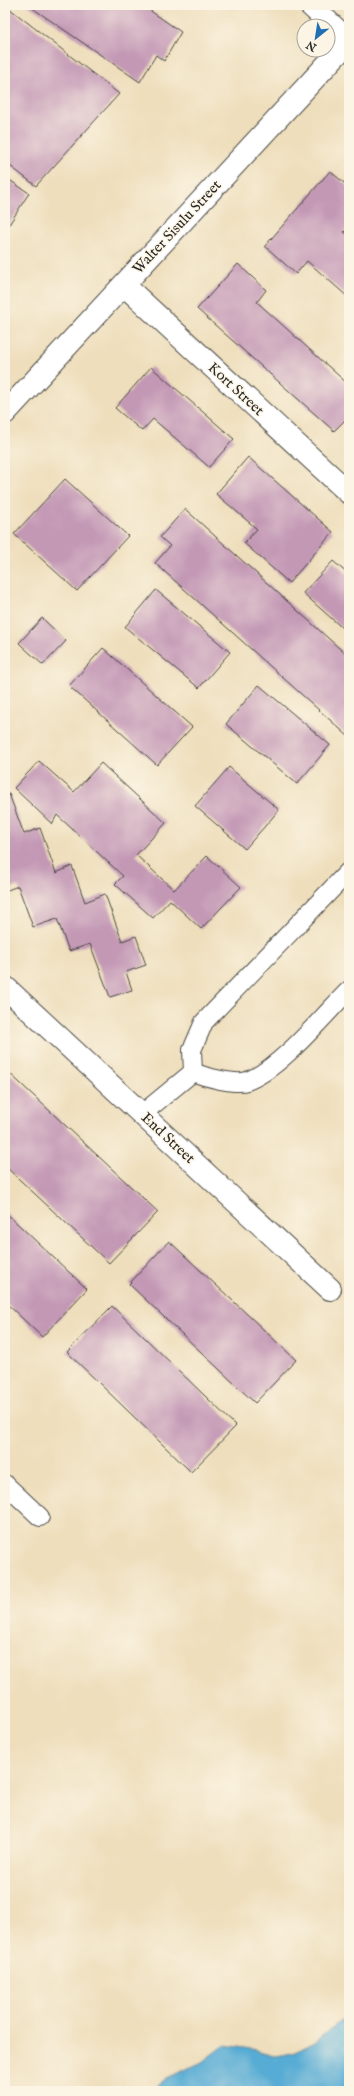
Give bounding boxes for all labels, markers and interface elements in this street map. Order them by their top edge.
north arrow [296,18,336,58]
text: N [303,37,320,55]
street label: Walter Sisulu Street [128,176,226,278]
street label: Kort Street [204,358,268,420]
street label: End Street [137,1108,199,1168]

